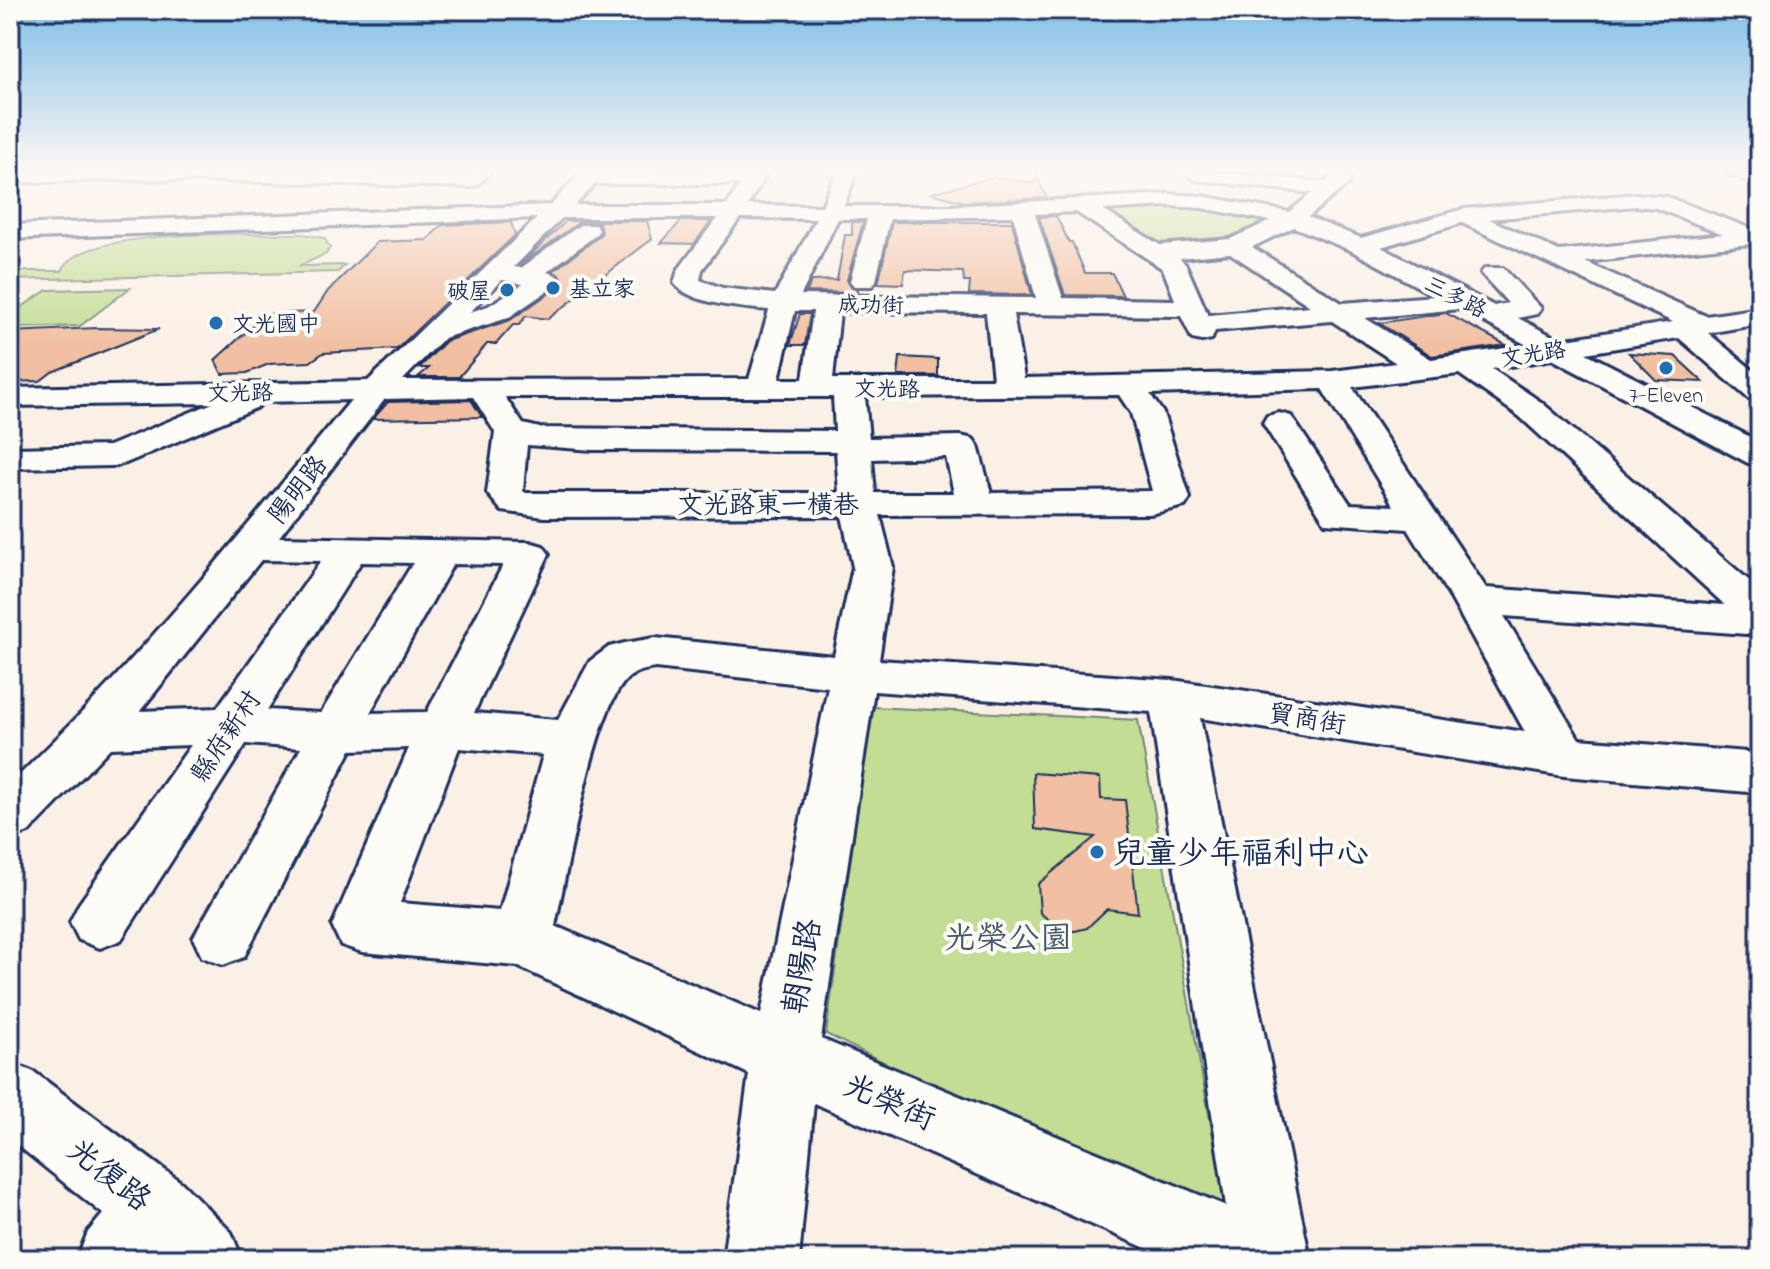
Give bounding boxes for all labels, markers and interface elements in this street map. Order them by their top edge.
street label: 三多路 [1418,269,1491,328]
place label: 基立家 [569,275,635,307]
place label: 破屋 [447,277,491,309]
marker: 基立家 [544,279,562,297]
marker: 破屋 [498,281,516,299]
street label: 成功街 [838,290,904,324]
place label: 文光國中 [232,310,320,342]
marker: 文光國中 [207,314,225,332]
street label: 文光路 [1498,335,1569,377]
marker: 7-Eleven [1657,359,1675,377]
street label: 文光路 [854,374,920,408]
street label: 文光路 [207,378,273,412]
place label: 7-Eleven [1629,381,1703,413]
street label: 陽明路 [260,448,338,533]
street label: 文光路東一橫巷 [677,488,859,526]
street label: 縣府新村 [183,684,272,791]
street label: 貿商街 [1265,696,1348,746]
place label: 兒童少年福利中心 [1113,832,1369,879]
marker: 兒童少年福利中心 [1088,843,1106,861]
street label: 朝陽路 [773,915,836,1018]
park label: 光榮公園 [944,917,1072,964]
street label: 光榮街 [835,1064,942,1145]
street label: 光復路 [56,1129,160,1225]

